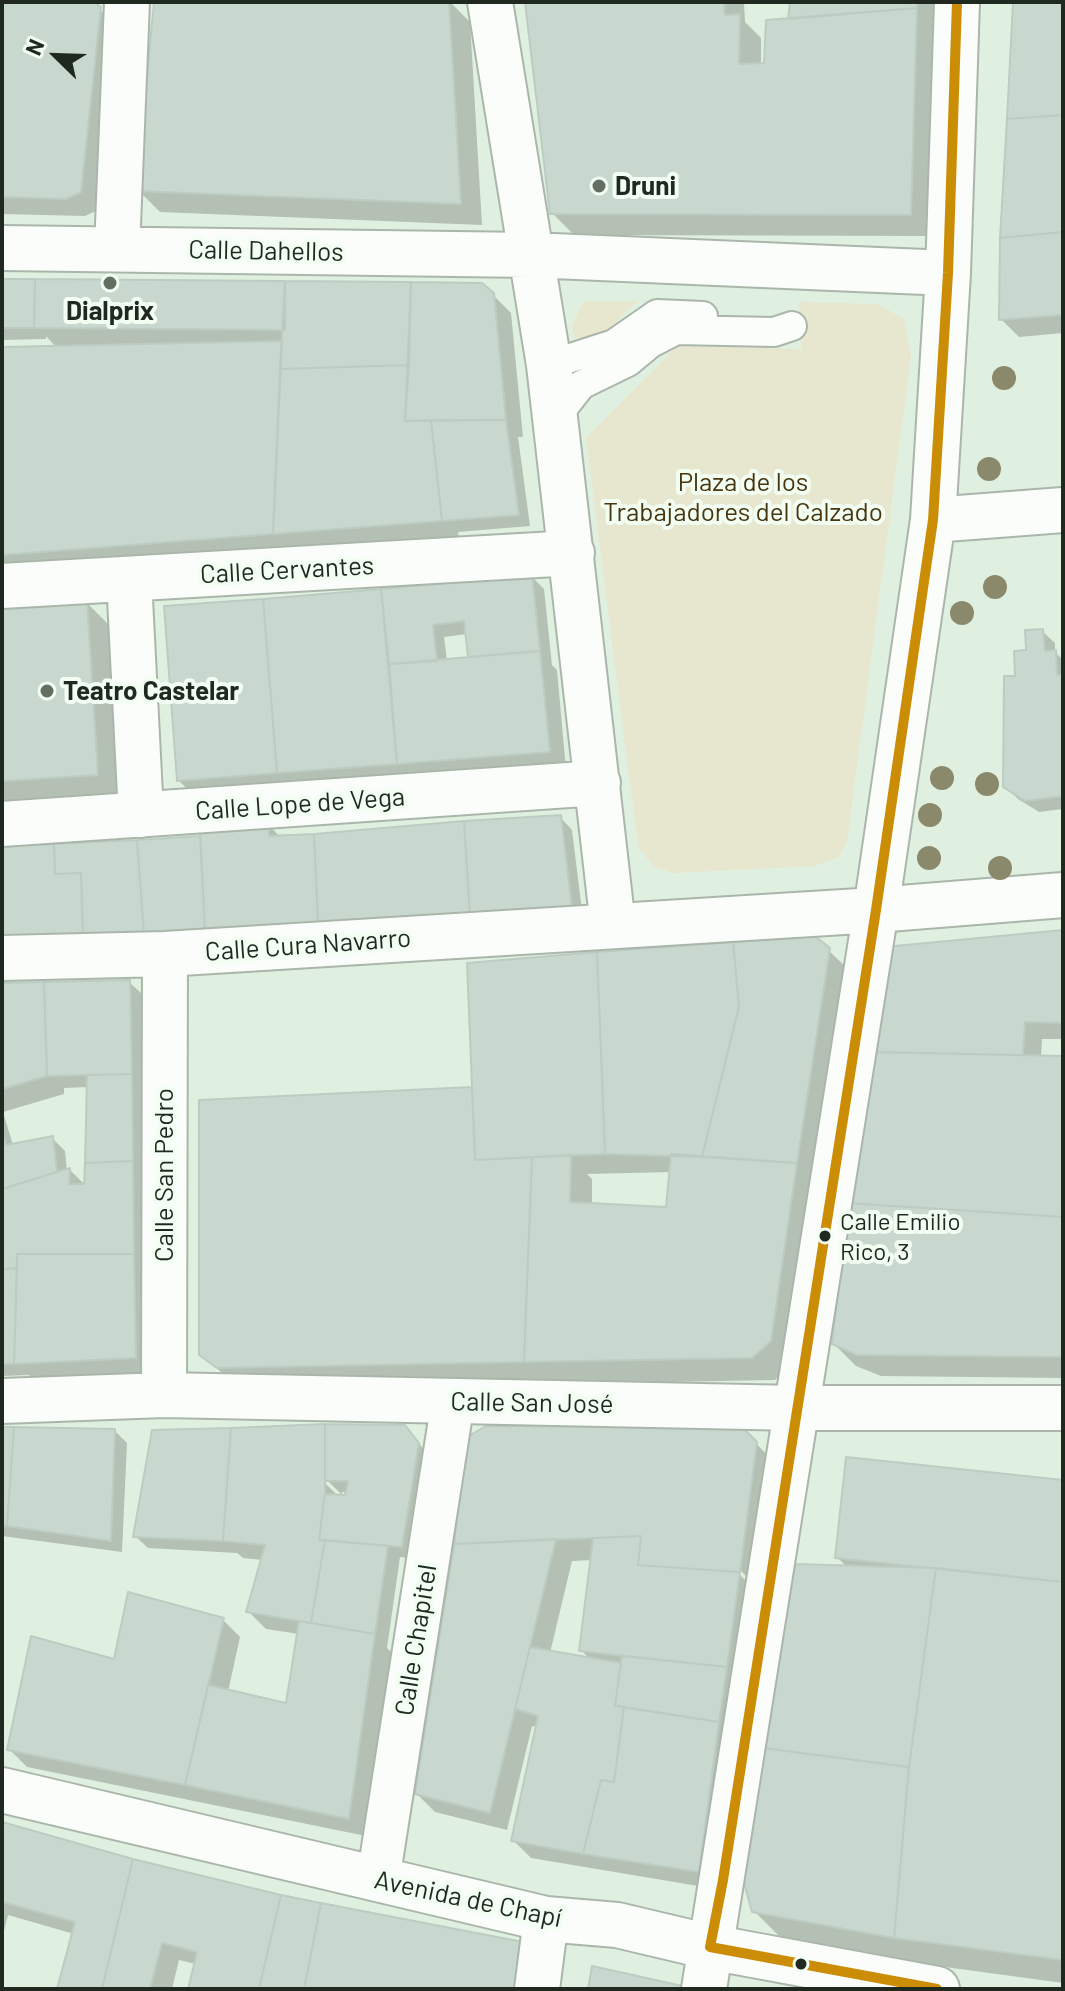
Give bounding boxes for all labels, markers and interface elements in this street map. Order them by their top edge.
north arrow [16,16,96,96]
text: N [19,35,49,58]
place label: Druni [615,170,676,202]
marker: Druni [590,177,608,195]
street label: Calle Dahellos [188,234,344,268]
marker: Dialprix [101,274,119,292]
place label: Dialprix [66,295,154,327]
park label: Plaza de los Trabajadores del Calzado [603,466,883,528]
street label: Calle Cervantes [199,550,375,590]
place label: Teatro Castelar [63,675,239,707]
marker: Teatro Castelar [38,682,56,700]
street label: Calle Lope de Vega [194,781,406,827]
street label: Calle Cura Navarro [204,922,412,968]
street label: Calle San Pedro [148,1088,180,1262]
place label: Calle Emilio Rico, 3 [840,1208,961,1264]
marker: Calle Emilio Rico, 3 [817,1228,833,1244]
street label: Calle San José [450,1386,614,1420]
street label: Calle Chapitel [389,1562,443,1718]
street label: Avenida de Chapí [372,1864,564,1934]
unlabelled marker [793,1956,809,1972]

